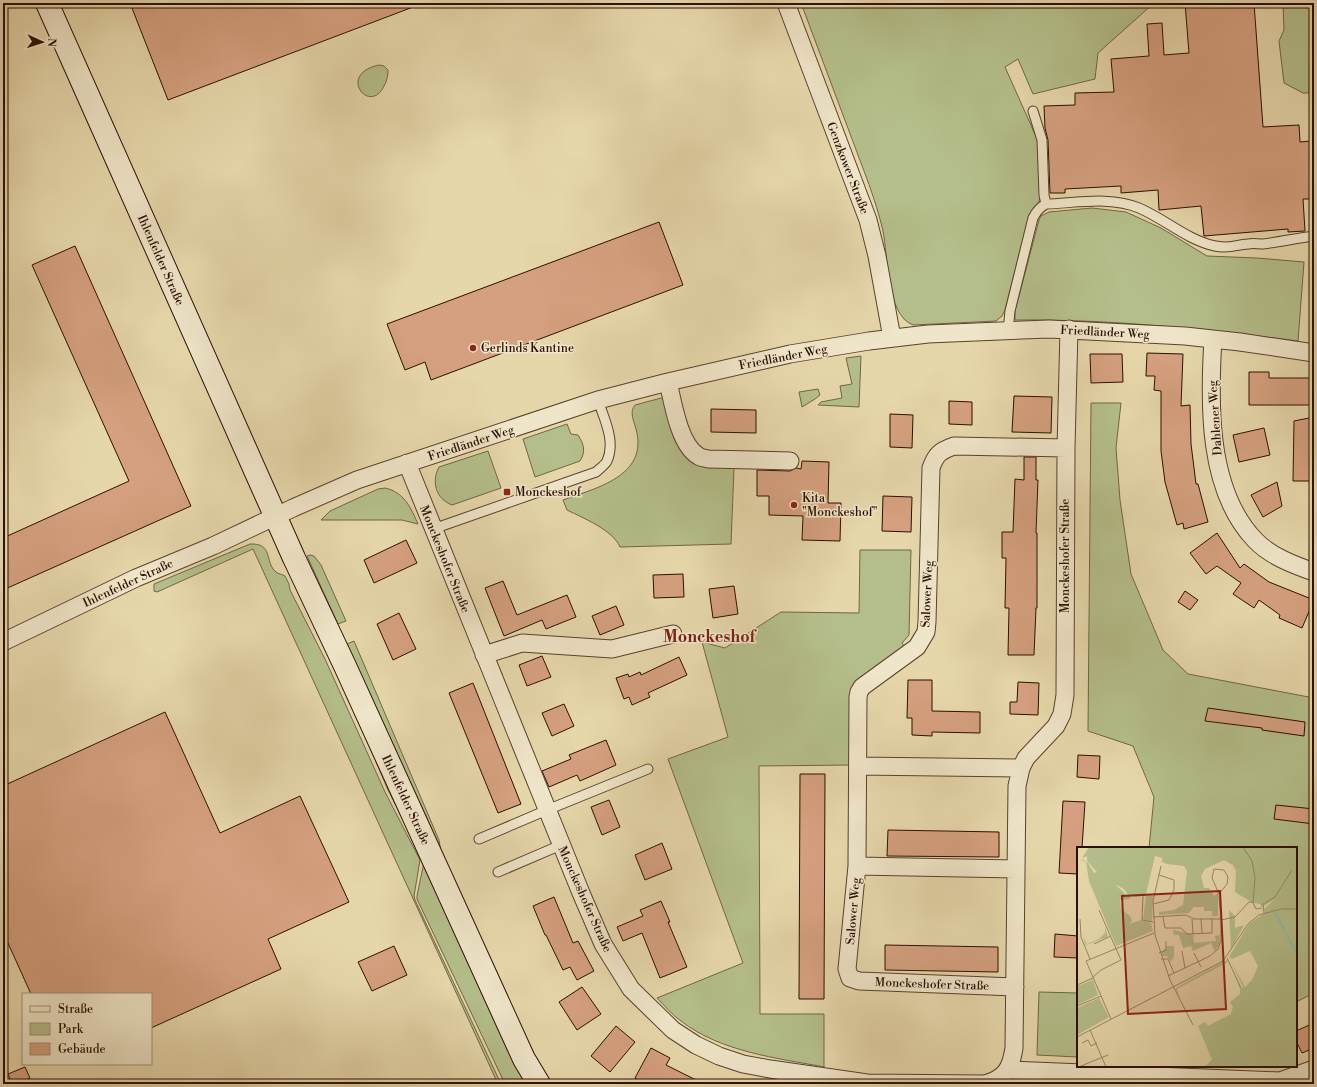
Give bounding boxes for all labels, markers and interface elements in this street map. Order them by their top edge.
north arrow [22,22,62,62]
text: N [44,38,58,47]
street label: Genzkower Straße [823,120,872,216]
street label: Ihlenfelder Straße [134,212,187,308]
street label: Friedländer Weg [1060,323,1151,342]
place label: Gerlinds Kantine [481,341,574,356]
street label: Friedländer Weg [738,341,829,373]
marker: Gerlinds Kantine [468,343,478,353]
street label: Dahlener Weg [1205,379,1226,456]
street label: Friedländer Weg [426,422,517,464]
place label: Monckeshof [515,485,582,500]
marker: Monckeshof [502,487,512,497]
place label: Kita "Monckeshof" [802,491,878,520]
street label: Monckeshofer Straße [1058,499,1073,613]
marker: Kita "Monckeshof" [789,500,799,510]
street label: Monckeshofer Straße [416,503,473,615]
street label: Ihlenfelder Straße [81,556,176,611]
street label: Salower Weg [918,559,937,628]
district label: Monckeshof [663,627,757,647]
street label: Ihlenfelder Straße [378,753,433,848]
street label: Monckeshofer Straße [554,844,615,955]
inset map [1077,847,1297,1067]
street label: Salower Weg [843,876,864,945]
street label: Monckeshofer Straße [874,975,990,994]
legend [22,993,152,1065]
text: Straße [58,1002,93,1017]
text: Park [58,1022,84,1037]
text: Gebäude [58,1042,106,1057]

